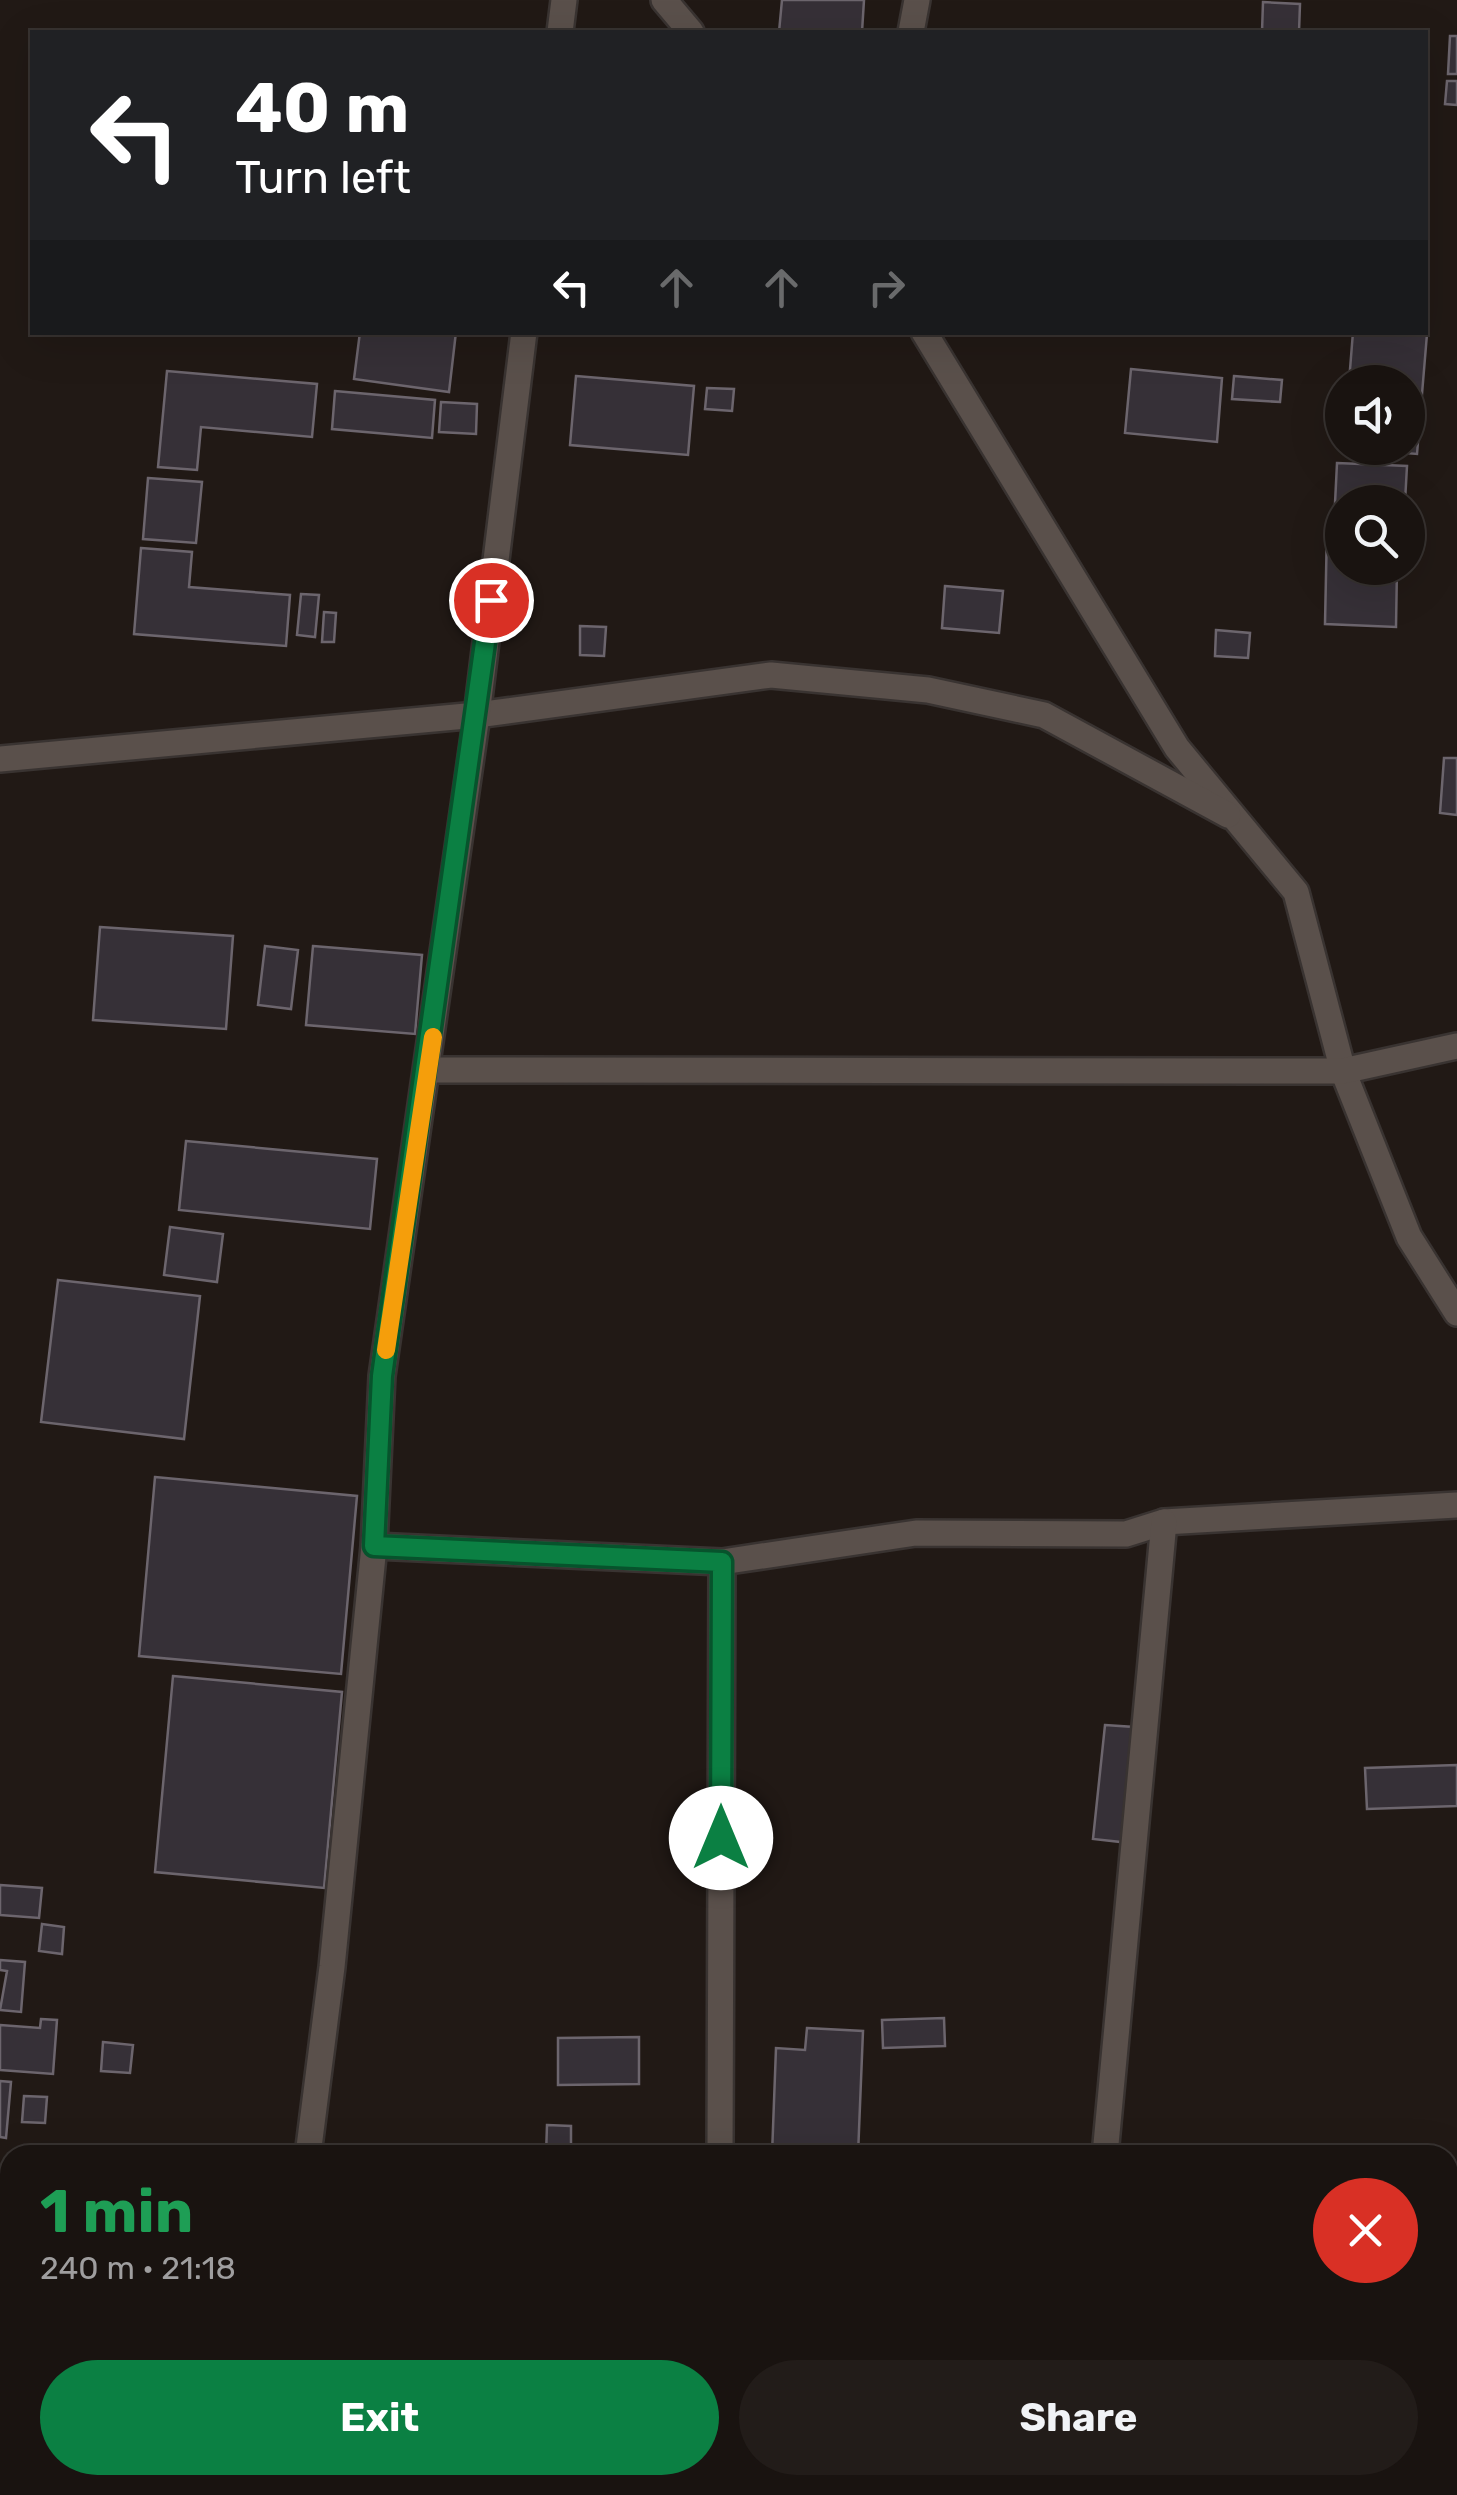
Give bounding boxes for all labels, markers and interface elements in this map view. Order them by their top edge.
text: 40 m [235,67,409,150]
icon: left [70,70,200,200]
text: Turn left [235,151,411,204]
icon: left [544,260,599,315]
icon: ahead [649,260,704,315]
icon: ahead [754,260,809,315]
icon: right [859,260,914,315]
map controls [1325,365,1425,585]
button: sound [1325,365,1425,465]
button: search [1325,485,1425,585]
pin [449,558,534,643]
icon: arrive [464,573,519,628]
position arrow [669,1786,773,1890]
text: 1 min [40,2176,193,2247]
button: close [1313,2178,1418,2283]
text: 240 m · 21:18 [40,2249,236,2287]
button: Exit [40,2360,719,2475]
button: Share [739,2360,1418,2475]

